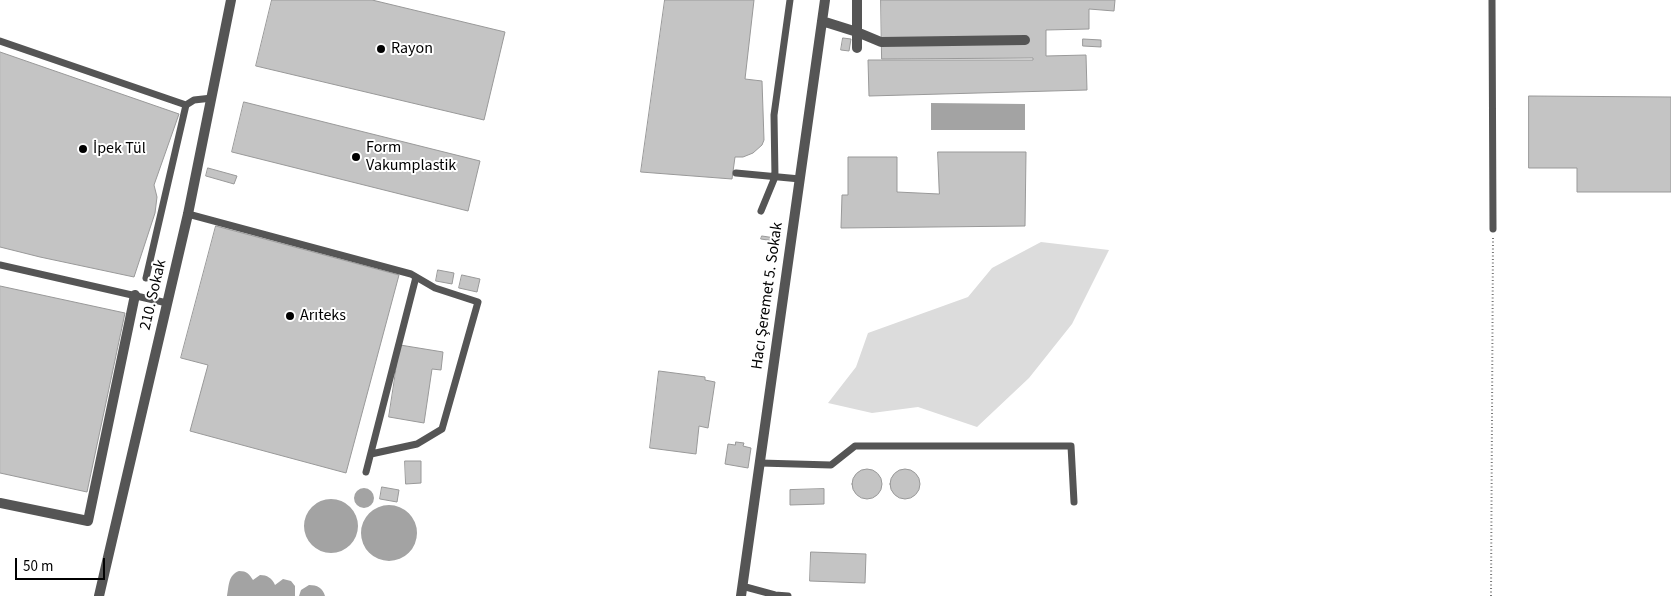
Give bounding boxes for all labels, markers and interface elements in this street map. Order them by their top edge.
place label: Rayon [391,39,433,59]
marker: Rayon [375,43,387,55]
place label: Form Vakumplastik [366,138,456,176]
place label: İpek Tül [93,139,146,159]
marker: İpek Tül [77,143,89,155]
marker: Form Vakumplastik [350,151,362,163]
street label: Hacı Şeremet 5. Sokak [748,221,788,371]
street label: 210. Sokak [137,258,171,332]
place label: Arıteks [300,306,346,326]
marker: Arıteks [284,310,296,322]
scale bar [18,548,108,580]
text: 50 m [23,556,53,577]

